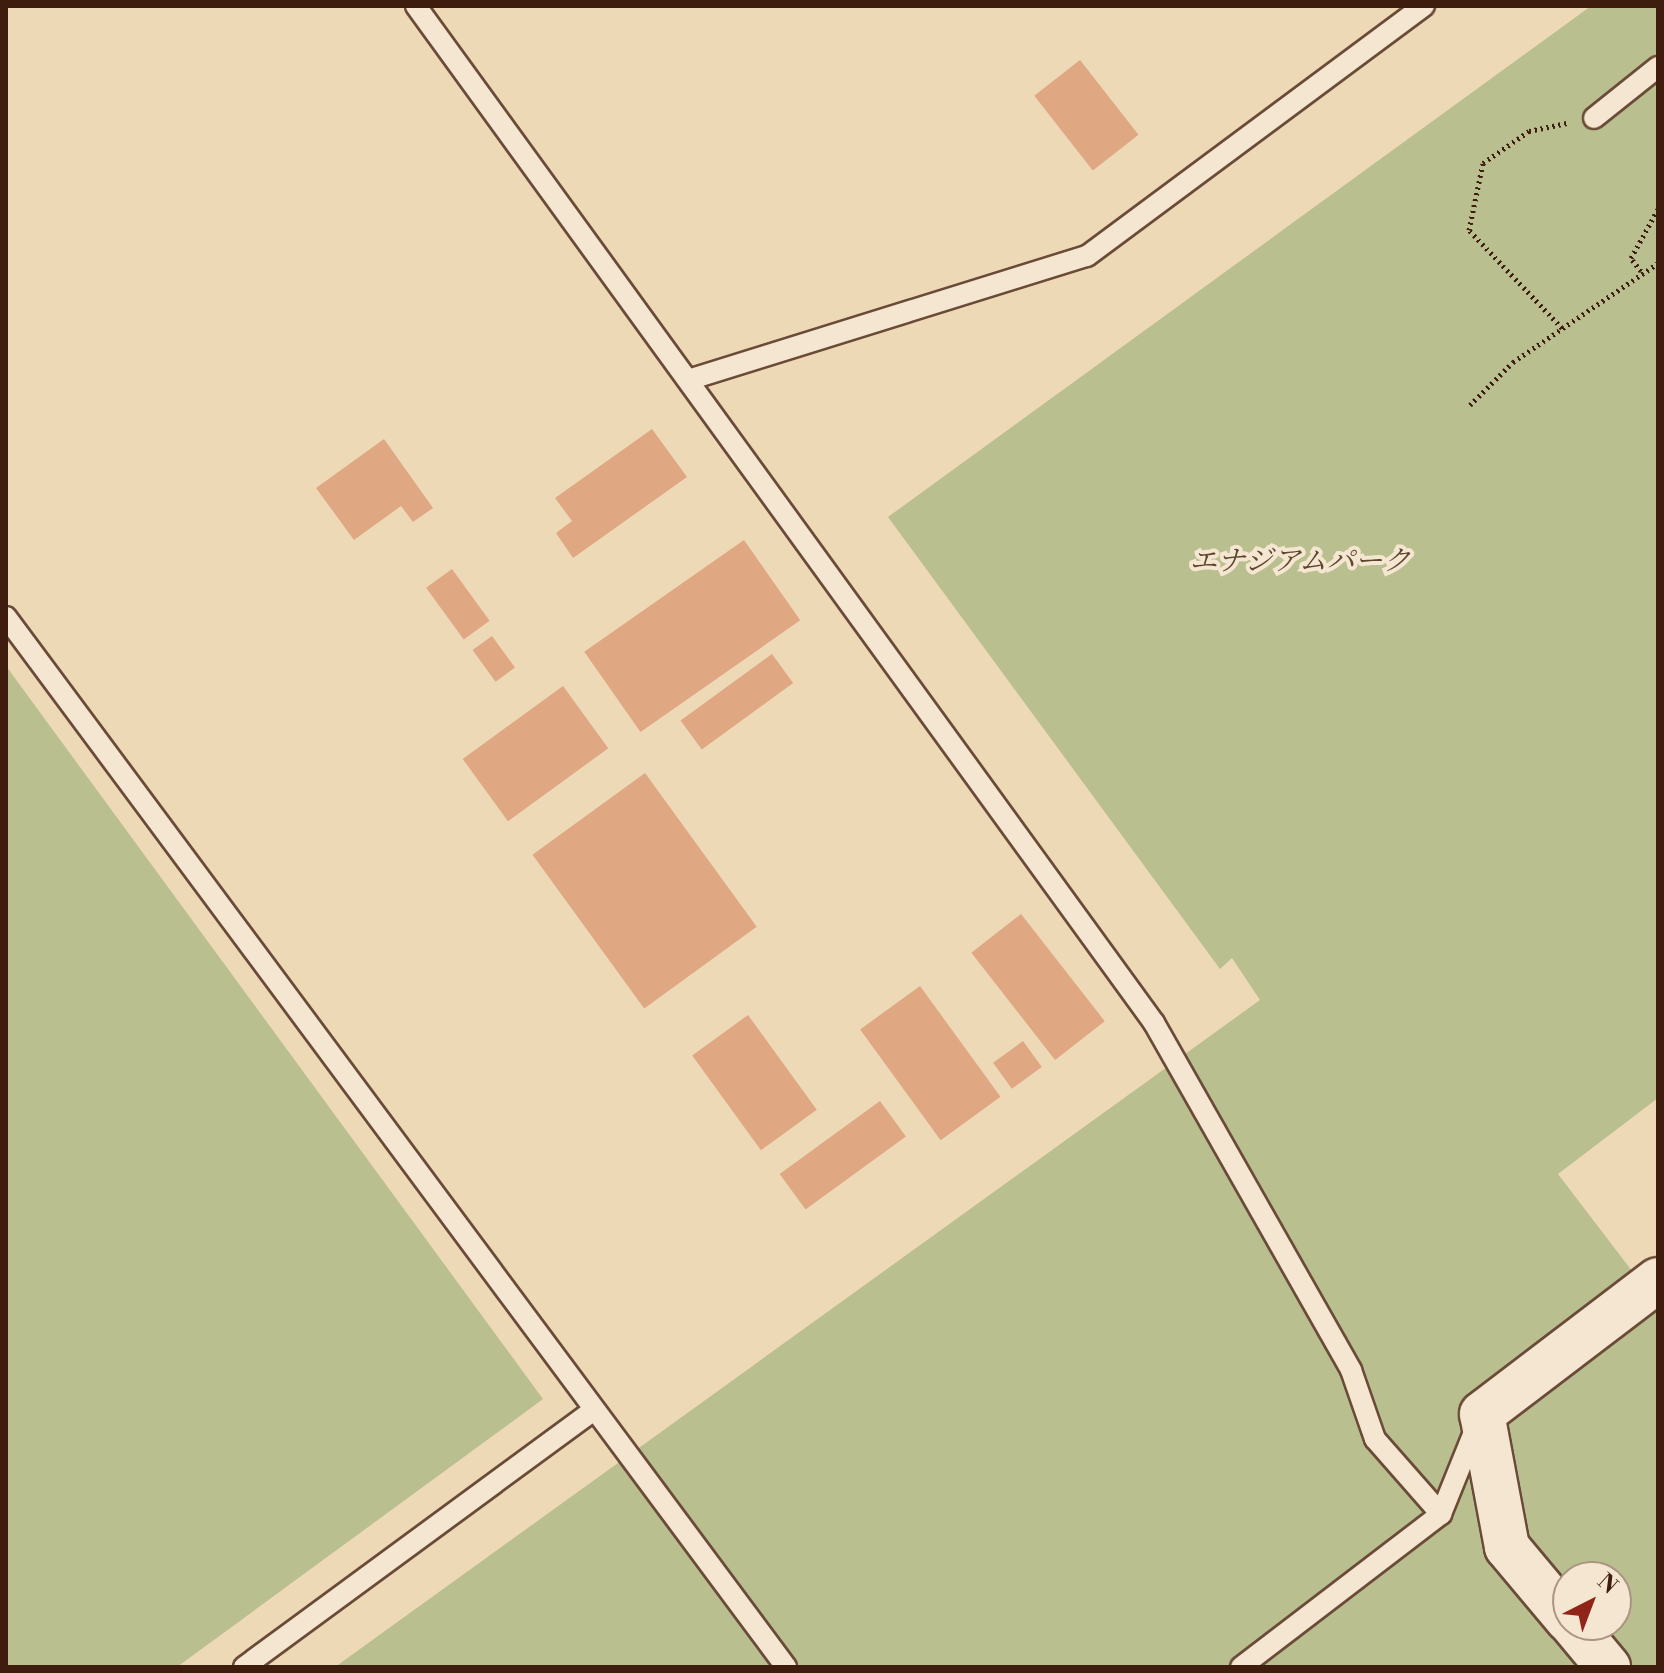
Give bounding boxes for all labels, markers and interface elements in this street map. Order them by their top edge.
park label: エナジアムパーク [1188,545,1412,579]
north arrow [1552,1561,1632,1641]
text: N [1592,1568,1623,1600]

